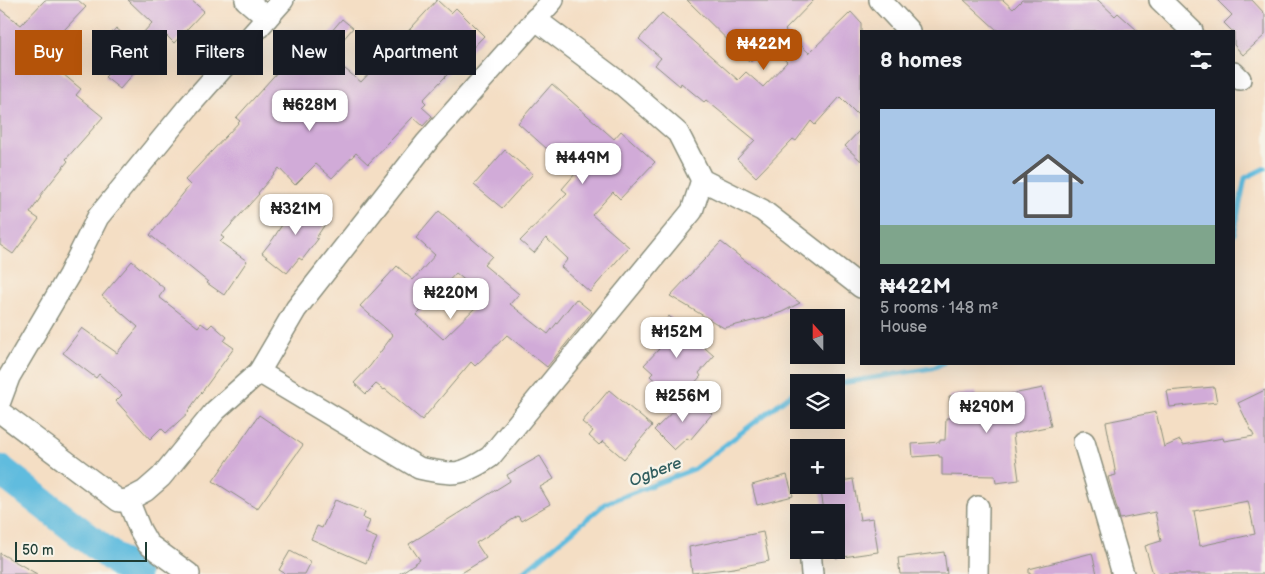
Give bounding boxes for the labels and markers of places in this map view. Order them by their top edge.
pin: ₦422M [729,28,799,71]
pin: ₦628M [275,90,345,132]
pin: ₦449M [548,142,618,185]
pin: ₦321M [261,194,331,236]
pin: ₦220M [416,278,486,320]
pin: ₦152M [642,316,712,359]
pin: ₦256M [648,380,718,423]
pin: ₦290M [952,392,1022,434]

